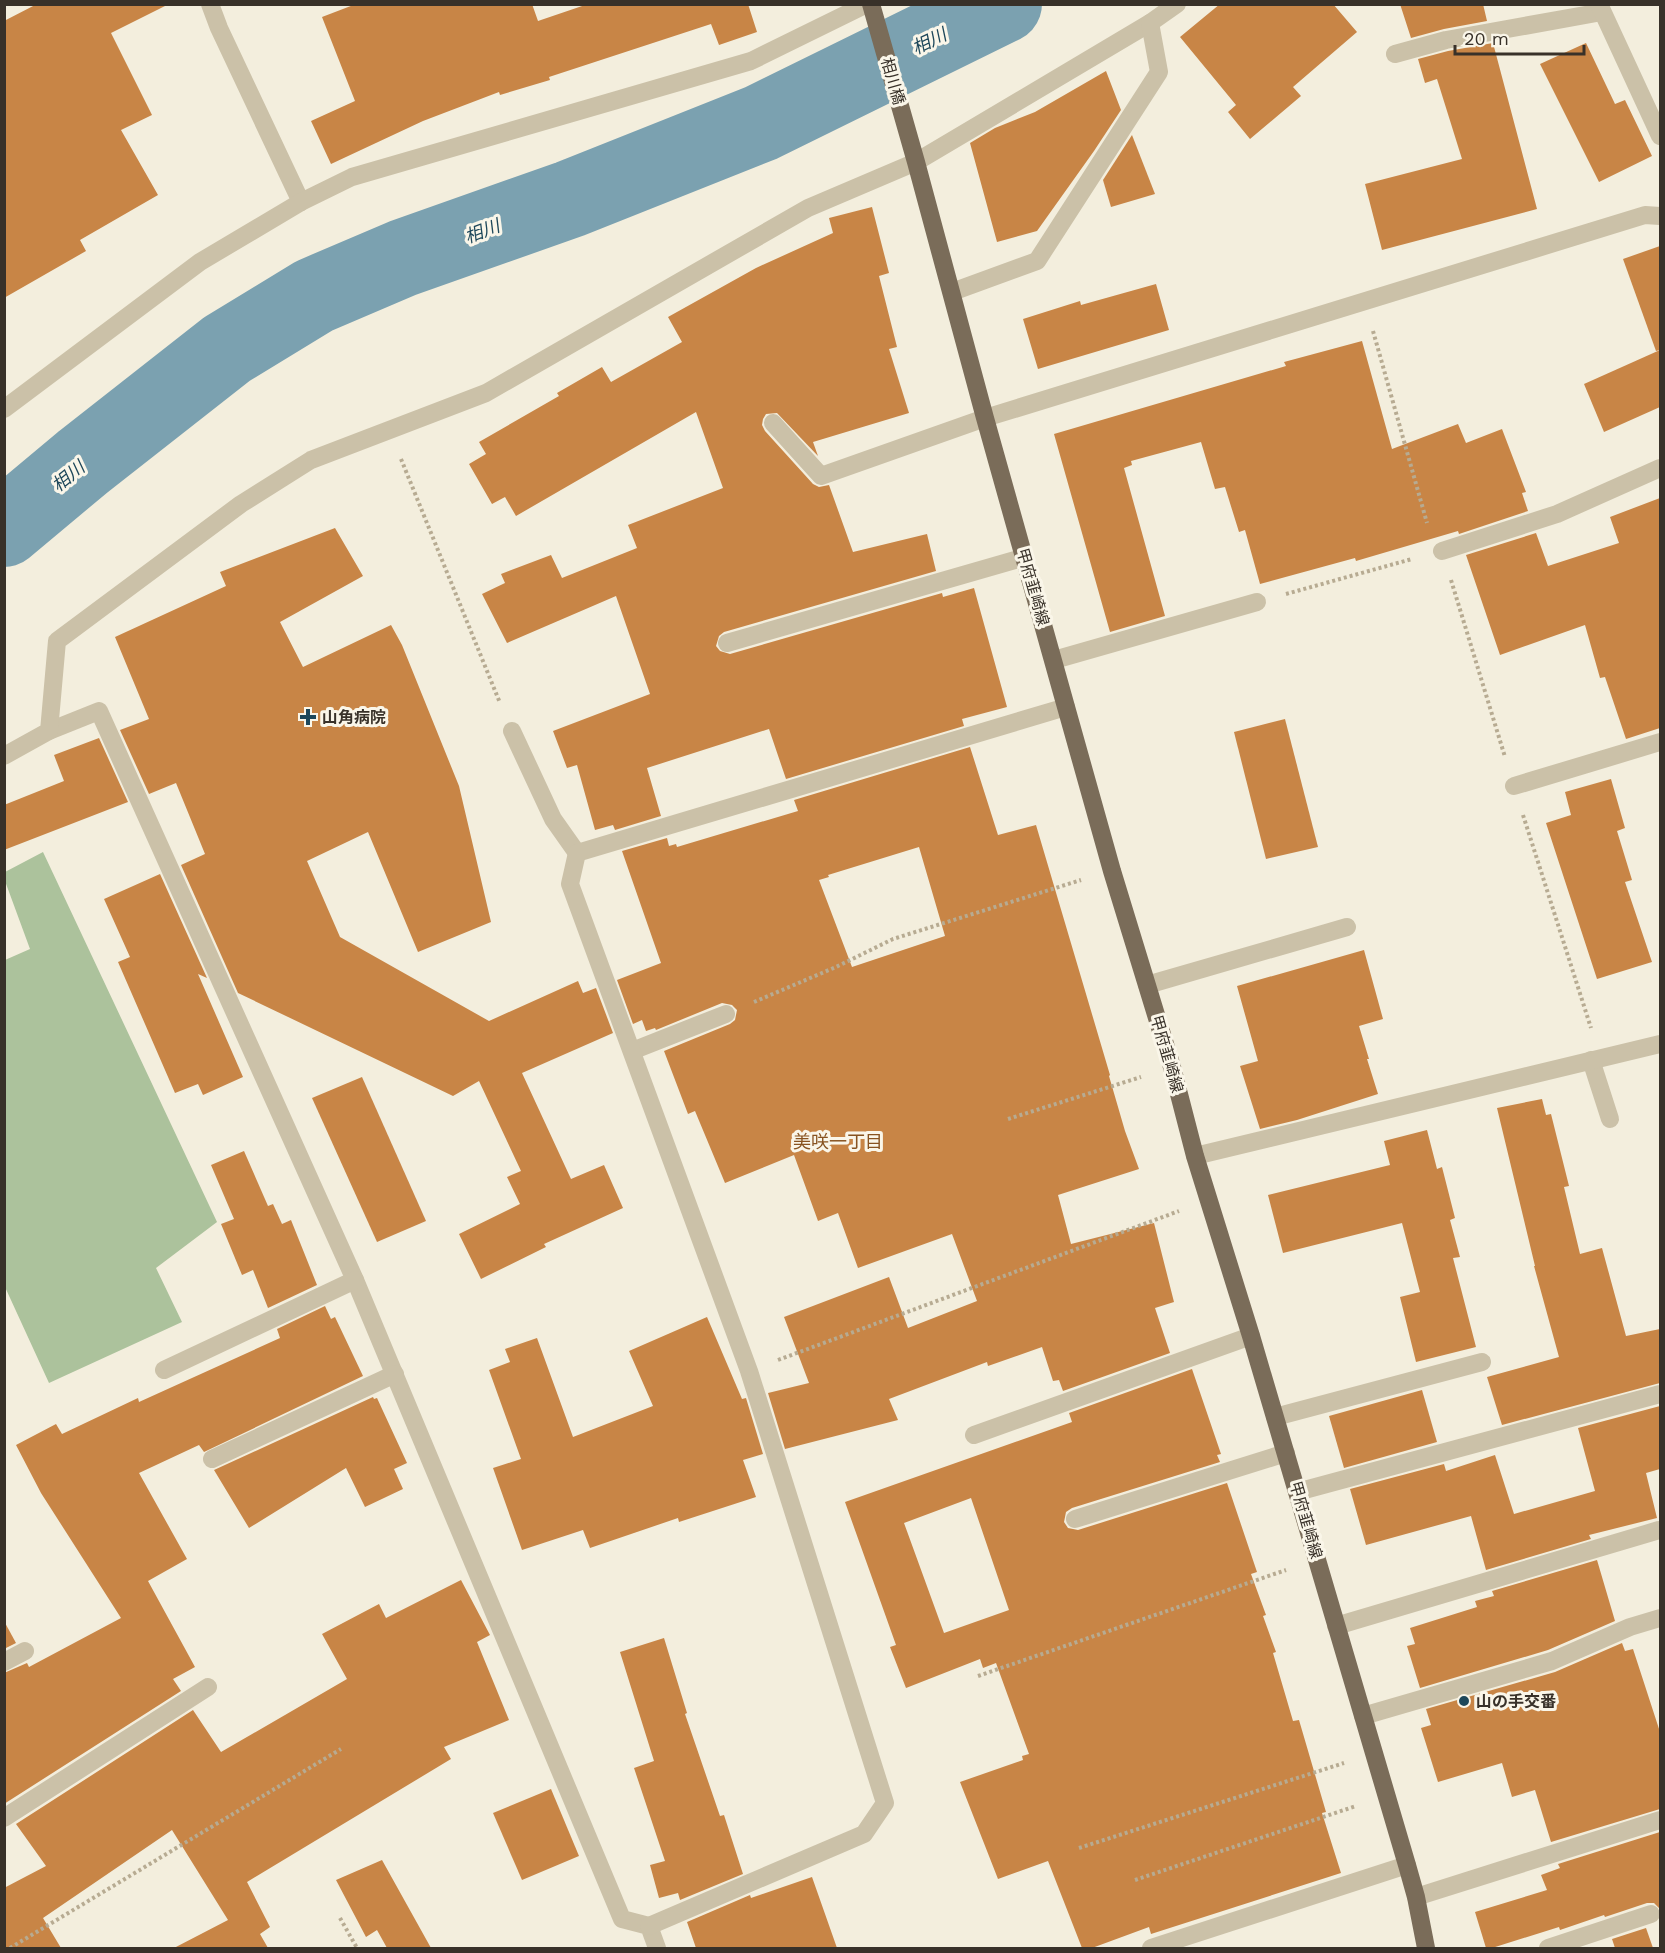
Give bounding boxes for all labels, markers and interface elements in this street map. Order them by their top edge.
scale bar [1455,18,1584,56]
water label: 相川 [908,23,952,58]
text: 20 m [1464,28,1509,49]
street label: 相川橋 [877,55,909,107]
water label: 相川 [461,214,504,247]
water label: 相川 [47,455,90,495]
street label: 甲府韮崎線 [1013,546,1053,628]
marker: 山角病院 [299,708,317,726]
place label: 山角病院 [322,708,386,727]
street label: 甲府韮崎線 [1147,1013,1187,1095]
district label: 美咲一丁目 [793,1131,883,1152]
street label: 甲府韮崎線 [1286,1479,1326,1561]
place label: 山の手交番 [1476,1692,1556,1711]
marker: 山の手交番 [1457,1694,1471,1708]

